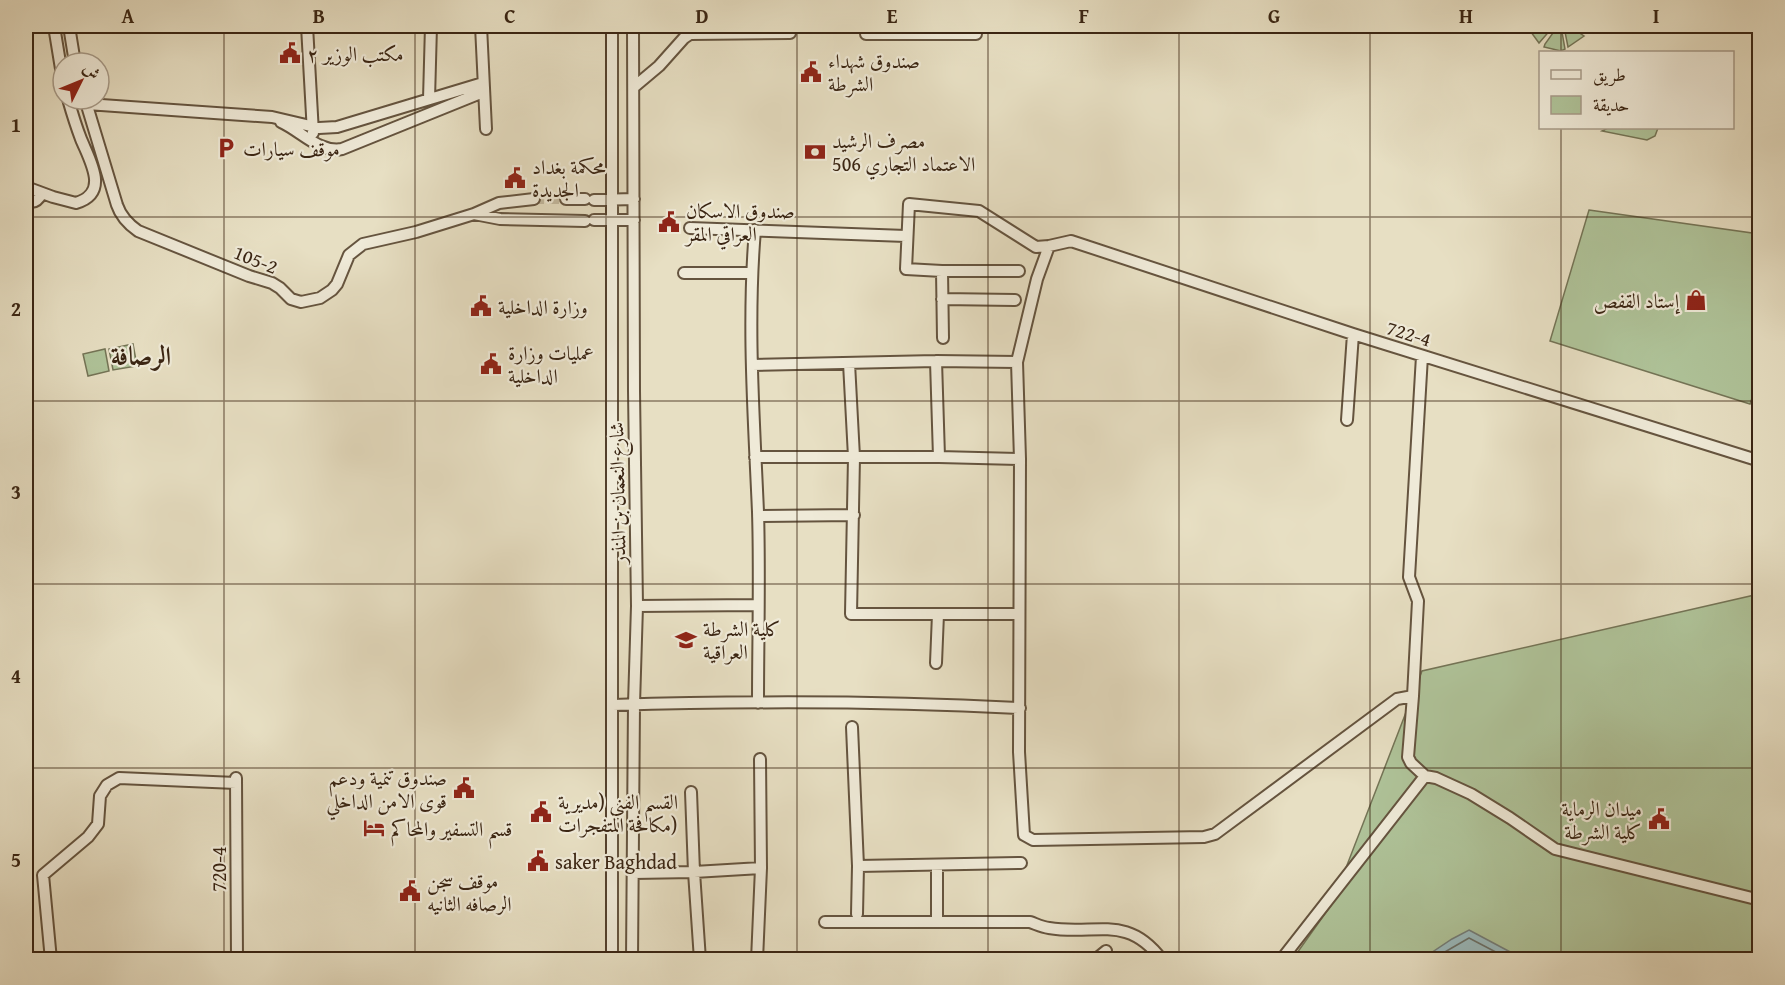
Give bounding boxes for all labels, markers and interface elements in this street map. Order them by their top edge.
text: A [122,1,135,30]
text: B [313,1,325,30]
text: C [504,1,516,30]
text: D [695,1,709,30]
text: E [887,1,898,30]
text: F [1079,1,1089,30]
text: G [1268,1,1280,30]
text: H [1459,1,1473,30]
text: I [1653,1,1659,30]
place label: مكتب الوزير ٢ [307,39,403,68]
public building icon: مكتب الوزير ٢ [278,41,302,65]
place label: صندوق شهداء الشرطة [828,46,920,98]
north arrow [51,51,111,111]
legend [1539,51,1734,129]
text: ش [78,57,106,85]
public building icon: صندوق شهداء الشرطة [799,60,823,84]
text: طريق [1593,61,1626,88]
text: حديقة [1593,91,1629,118]
text: 1 [11,110,21,139]
place label: مصرف الرشيد الاعتماد التجاري 506 [832,126,975,180]
place label: موقف سيارات [243,134,340,163]
parking icon: موقف سيارات [214,136,238,160]
bank icon: مصرف الرشيد الاعتماد التجاري 506 [803,140,827,164]
place label: محكمة بغداد الجديدة [532,152,606,204]
public building icon: محكمة بغداد الجديدة [503,166,527,190]
place label: صندوق الاسكان العراقي المقر [684,196,795,250]
public building icon: صندوق الاسكان العراقي المقر [657,210,681,234]
street label: 105-2 [230,237,282,281]
place label: إستاد القفص [1594,286,1681,315]
shop icon: إستاد القفص [1684,288,1708,312]
place label: وزارة الداخلية [498,292,588,321]
text: 2 [11,294,21,323]
public building icon: وزارة الداخلية [469,294,493,318]
street label: 722-4 [1383,312,1435,354]
district label: الرصافة [111,336,171,375]
place label: عمليات وزارة الداخلية [508,338,594,390]
public building icon: عمليات وزارة الداخلية [479,352,503,376]
street label: شارع النعمان بن المنذر [601,422,637,566]
text: 3 [11,477,21,506]
place label: كلية الشرطة العراقية [703,614,781,666]
school or university icon: كلية الشرطة العراقية [674,628,698,652]
text: 4 [11,661,21,690]
place label: صندوق تنمية ودعم قوى الامن الداخلي [326,763,447,821]
public building icon: صندوق تنمية ودعم قوى الامن الداخلي [452,776,476,800]
place label: القسم الفني (مديرية مكافحة المتفجرات) [558,787,678,839]
place label: ميدان الرماية كلية الشرطة [1561,794,1642,846]
public building icon: القسم الفني (مديرية مكافحة المتفجرات) [529,800,553,824]
public building icon: ميدان الرماية كلية الشرطة [1647,807,1671,831]
place label: قسم التسفير والمحاكم [391,814,512,849]
hotel icon: قسم التسفير والمحاكم [362,816,386,840]
text: 5 [11,845,21,874]
street label: 720-4 [204,846,233,892]
place label: saker Baghdad [555,847,677,876]
public building icon: saker Baghdad [526,849,550,873]
place label: موقف سجن الرصافه الثانيه [427,866,512,918]
public building icon: موقف سجن الرصافه الثانيه [398,879,422,903]

